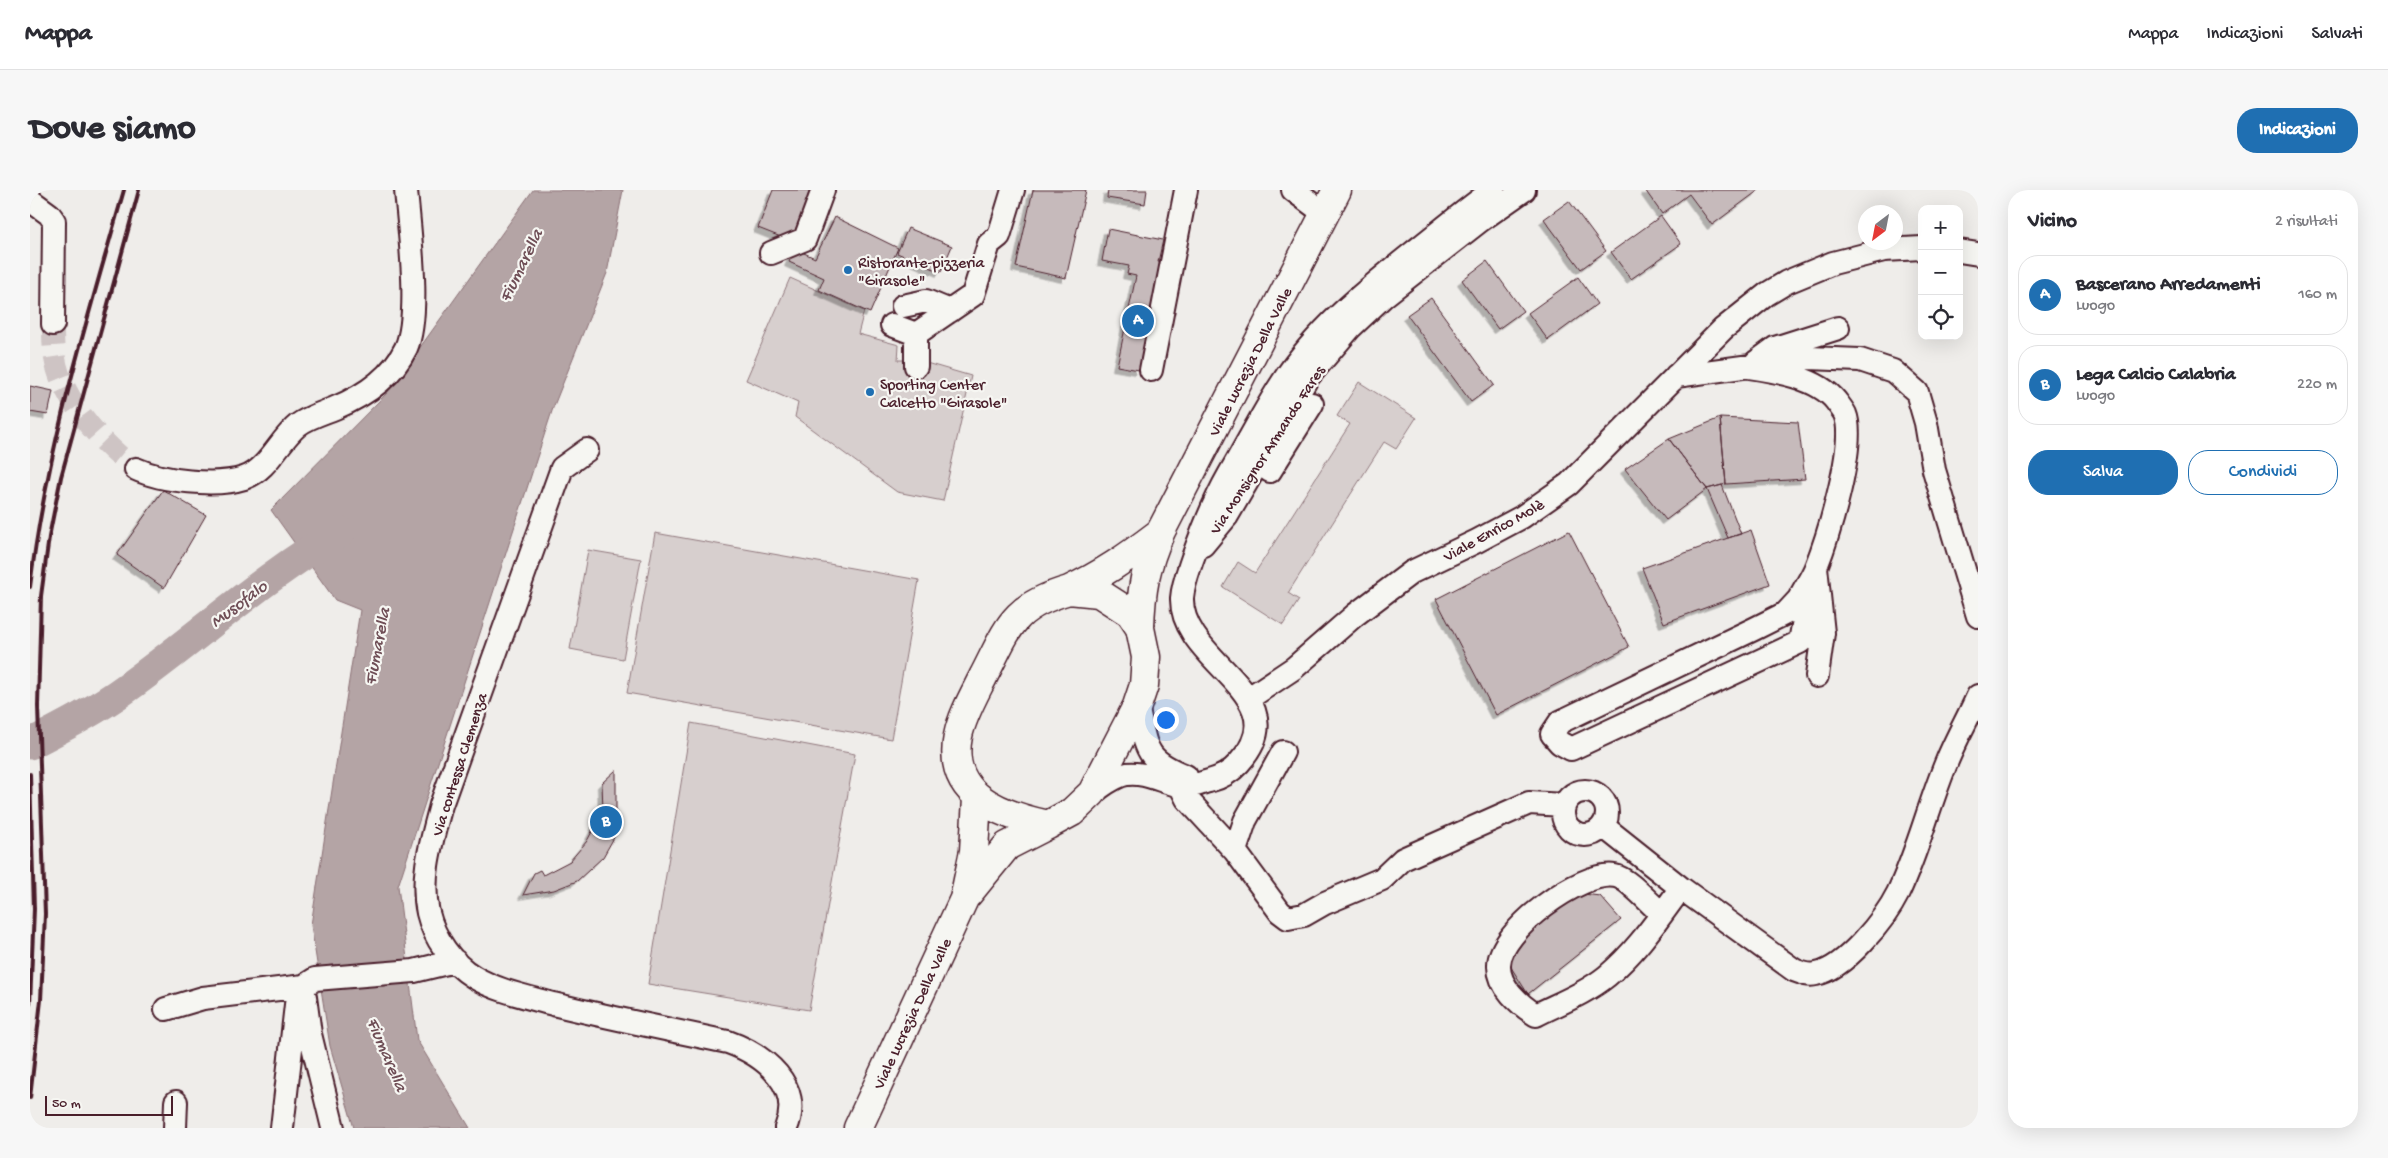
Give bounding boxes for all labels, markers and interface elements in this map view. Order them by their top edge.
text: Mappa [25,20,92,49]
text: Mappa [2128,24,2178,45]
text: Indicazioni [2206,24,2284,45]
text: Salvati [2312,24,2363,45]
button: Indicazioni [2237,108,2358,153]
text: Dove siamo [30,110,196,151]
north arrow [1858,205,1903,250]
map controls [1918,205,1963,340]
button: + [1918,205,1963,250]
text: Vicino [2028,210,2077,235]
text: 2 risultati [2275,213,2338,232]
water label: Fiumarella [496,226,549,306]
button: − [1918,250,1963,295]
place label: Ristorante-pizzeria "Girasole" [858,255,985,292]
marker: Ristorante-pizzeria "Girasole" [842,264,854,276]
text: Bascerano Arredamenti [2076,274,2261,297]
street label: Viale Lucrezia Della Valle [1206,284,1298,441]
text: A [2040,286,2050,305]
text: 160 m [2298,286,2337,305]
button: locate [1918,295,1963,340]
text: Luogo [2076,297,2115,316]
pin: A [1122,302,1154,340]
street label: Via Monsignor Armando Fares [1207,362,1331,540]
text: Lega Calcio Calabria [2076,364,2236,387]
text: B [2041,376,2049,395]
text: 220 m [2297,376,2337,395]
place label: Sporting Center Calcetto "Girasole" [880,377,1007,414]
marker: Sporting Center Calcetto "Girasole" [864,386,876,398]
text: Luogo [2076,387,2115,406]
button: Salva [2028,450,2178,495]
button: Condividi [2188,450,2338,495]
street label: Viale Enrico Molè [1440,496,1549,568]
water label: Musofalo [207,576,273,633]
water label: Fiumarella [361,605,396,687]
street label: Via contessa Clemenza [429,690,494,840]
your location [1153,707,1179,733]
pin: B [590,803,622,841]
street label: Viale Lucrezia Della Valle [870,935,958,1094]
water label: Fiumarella [361,1015,411,1096]
scale bar [45,1093,172,1116]
text: 50 m [52,1096,81,1113]

